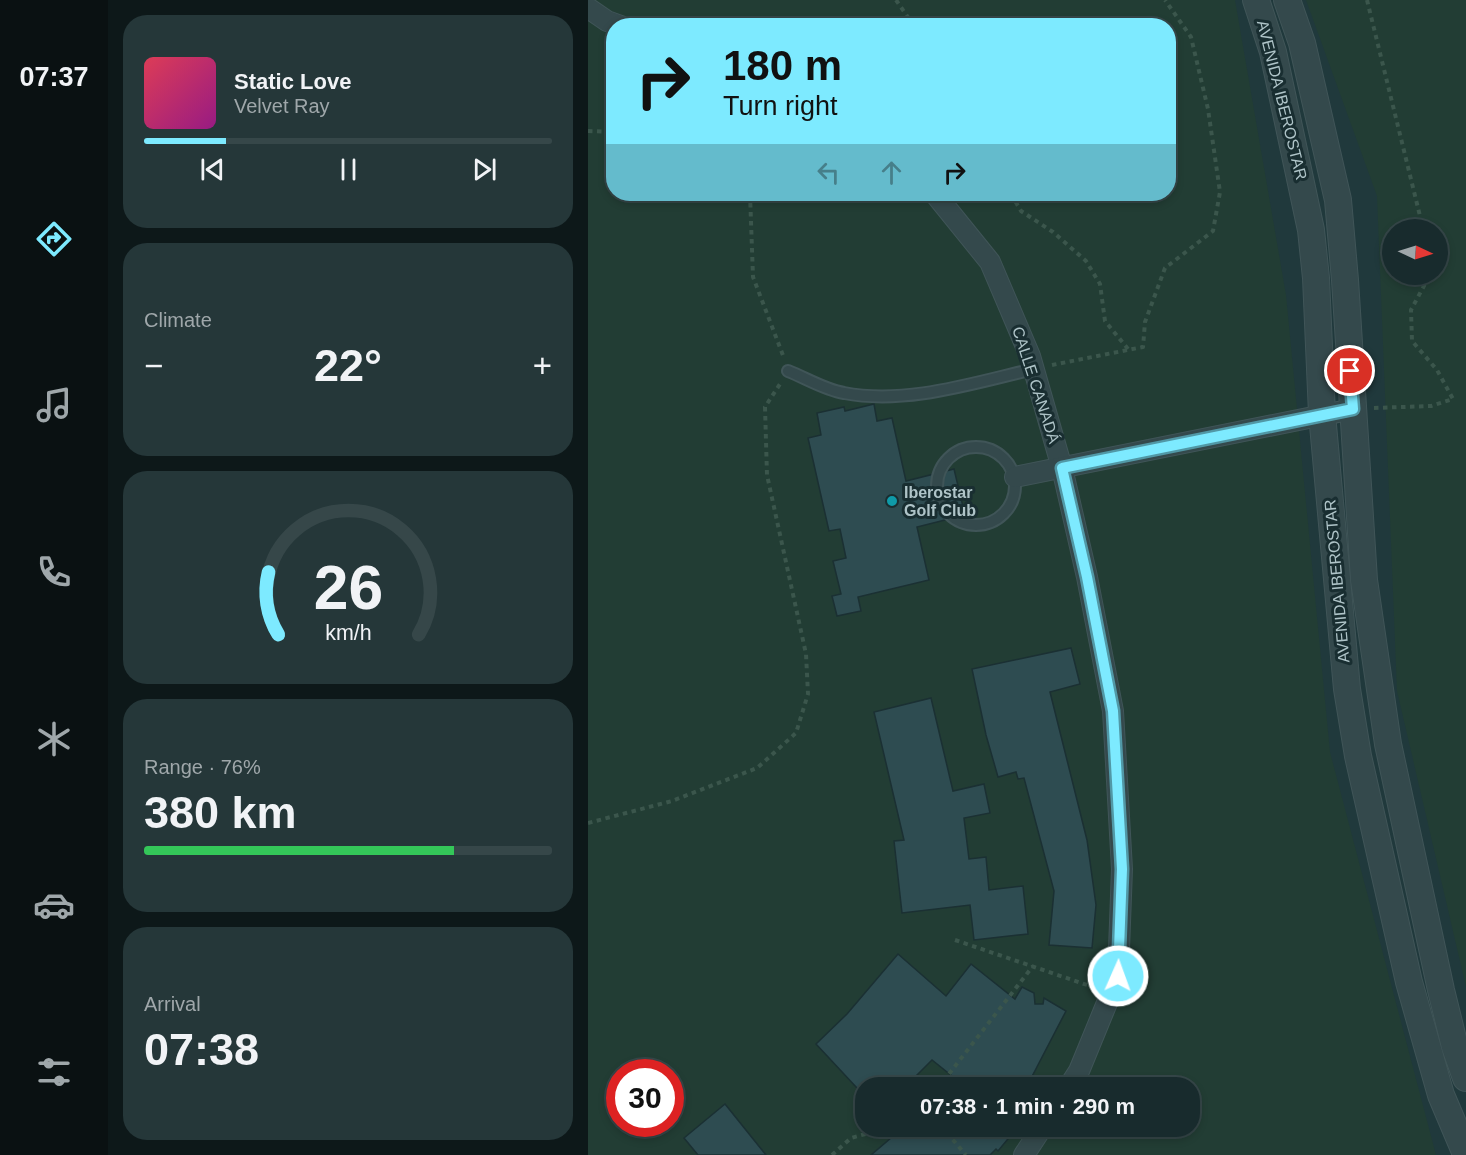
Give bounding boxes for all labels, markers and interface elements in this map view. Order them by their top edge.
street label: AVENIDA IBEROSTAR [1254,18,1310,182]
icon: right [624,42,702,120]
text: 180 m [723,42,842,89]
text: 07:37 [19,62,89,92]
text: Static Love [234,69,351,94]
text: Turn right [723,91,838,121]
text: Velvet Ray [234,95,330,117]
icon: previous [196,153,229,186]
icon: pause [332,153,365,186]
icon: next [468,153,501,186]
icon: left [812,156,845,189]
icon: ahead [875,156,908,189]
icon: right [938,156,971,189]
icon: directions [33,218,75,260]
north arrow [1382,219,1448,285]
map controls [1382,219,1448,285]
text: Climate [144,309,212,331]
street label: CALLE CANADÁ [1009,324,1064,446]
text: 22° [314,340,382,391]
pin [1324,345,1375,396]
text: − [144,347,163,384]
text: + [533,347,552,384]
icon: arrive [1333,354,1366,387]
icon: music [33,384,75,426]
place label: Iberostar Golf Club [904,484,976,519]
marker: Iberostar Golf Club [885,494,899,508]
street label: AVENIDA IBEROSTAR [1321,499,1353,663]
icon: phone [33,551,75,593]
text: 26 [313,553,383,622]
text: km/h [325,621,371,645]
icon: climate [33,718,75,760]
text: Range · 76% [144,756,261,778]
text: 380 km [144,787,297,838]
icon: car [33,884,75,926]
position arrow [1086,944,1150,1008]
text: Arrival [144,993,201,1015]
text: 07:38 [144,1024,259,1075]
icon: filters [33,1051,75,1093]
speed limit sign: 30 [606,1059,684,1137]
text: 07:38 · 1 min · 290 m [920,1094,1135,1119]

